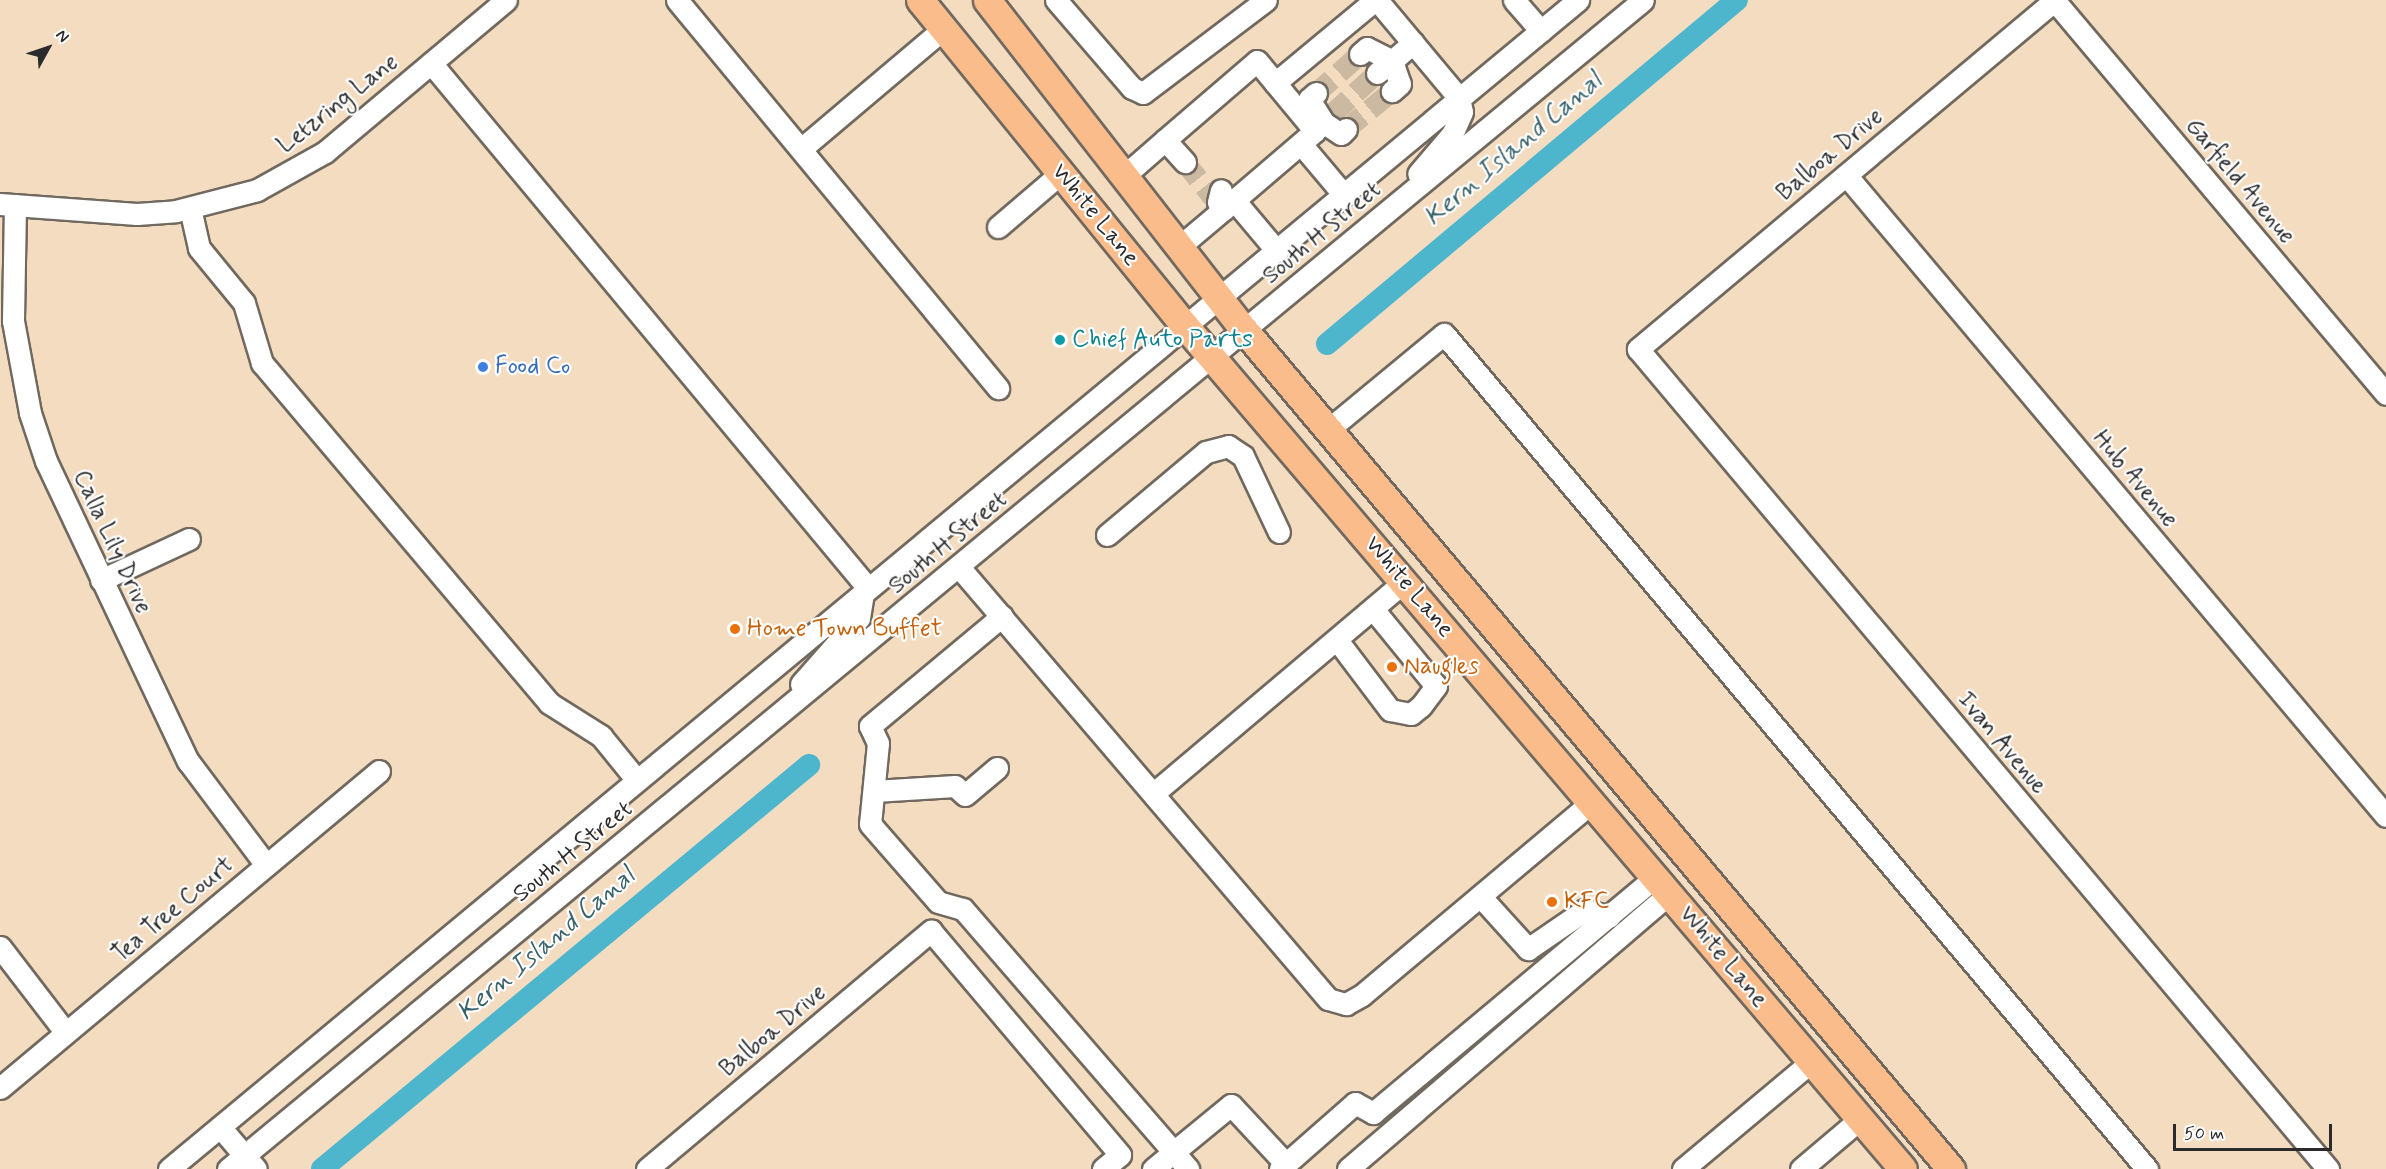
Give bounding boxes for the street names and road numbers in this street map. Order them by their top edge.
street label: Letzring Lane [272,48,404,160]
street label: Balboa Drive [1771,102,1889,208]
street label: Garfield Avenue [2177,110,2303,252]
street label: White Lane [1046,159,1144,271]
street label: South H Street [1255,174,1389,292]
street label: Hub Avenue [2084,423,2186,535]
street label: Calla Lily Drive [66,466,158,618]
street label: South H Street [881,484,1015,602]
street label: White Lane [1359,532,1459,642]
street label: Ivan Avenue [1949,684,2055,802]
street label: South H Street [506,794,640,910]
street label: Tea Tree Court [108,852,238,968]
street label: White Lane [1673,902,1773,1012]
street label: Balboa Drive [714,978,832,1084]

